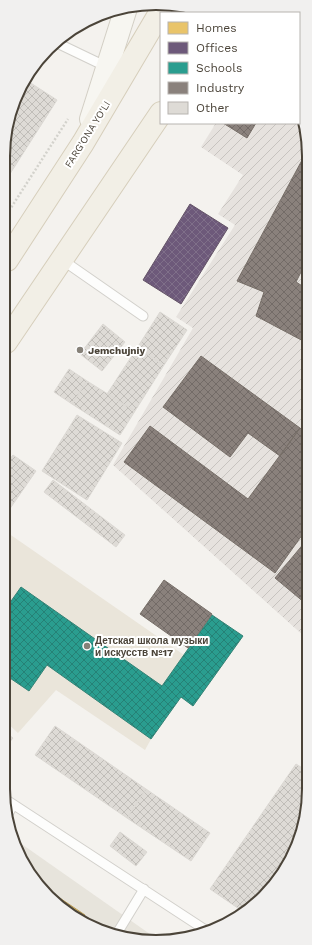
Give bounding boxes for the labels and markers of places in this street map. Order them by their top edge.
marker: Jemchujniy [75,345,85,355]
place label: Jemchujniy [88,345,145,356]
place label: Детская школа музыки и искусств №17 [95,635,208,658]
marker: Детская школа музыки и искусств №17 [82,641,92,651]

